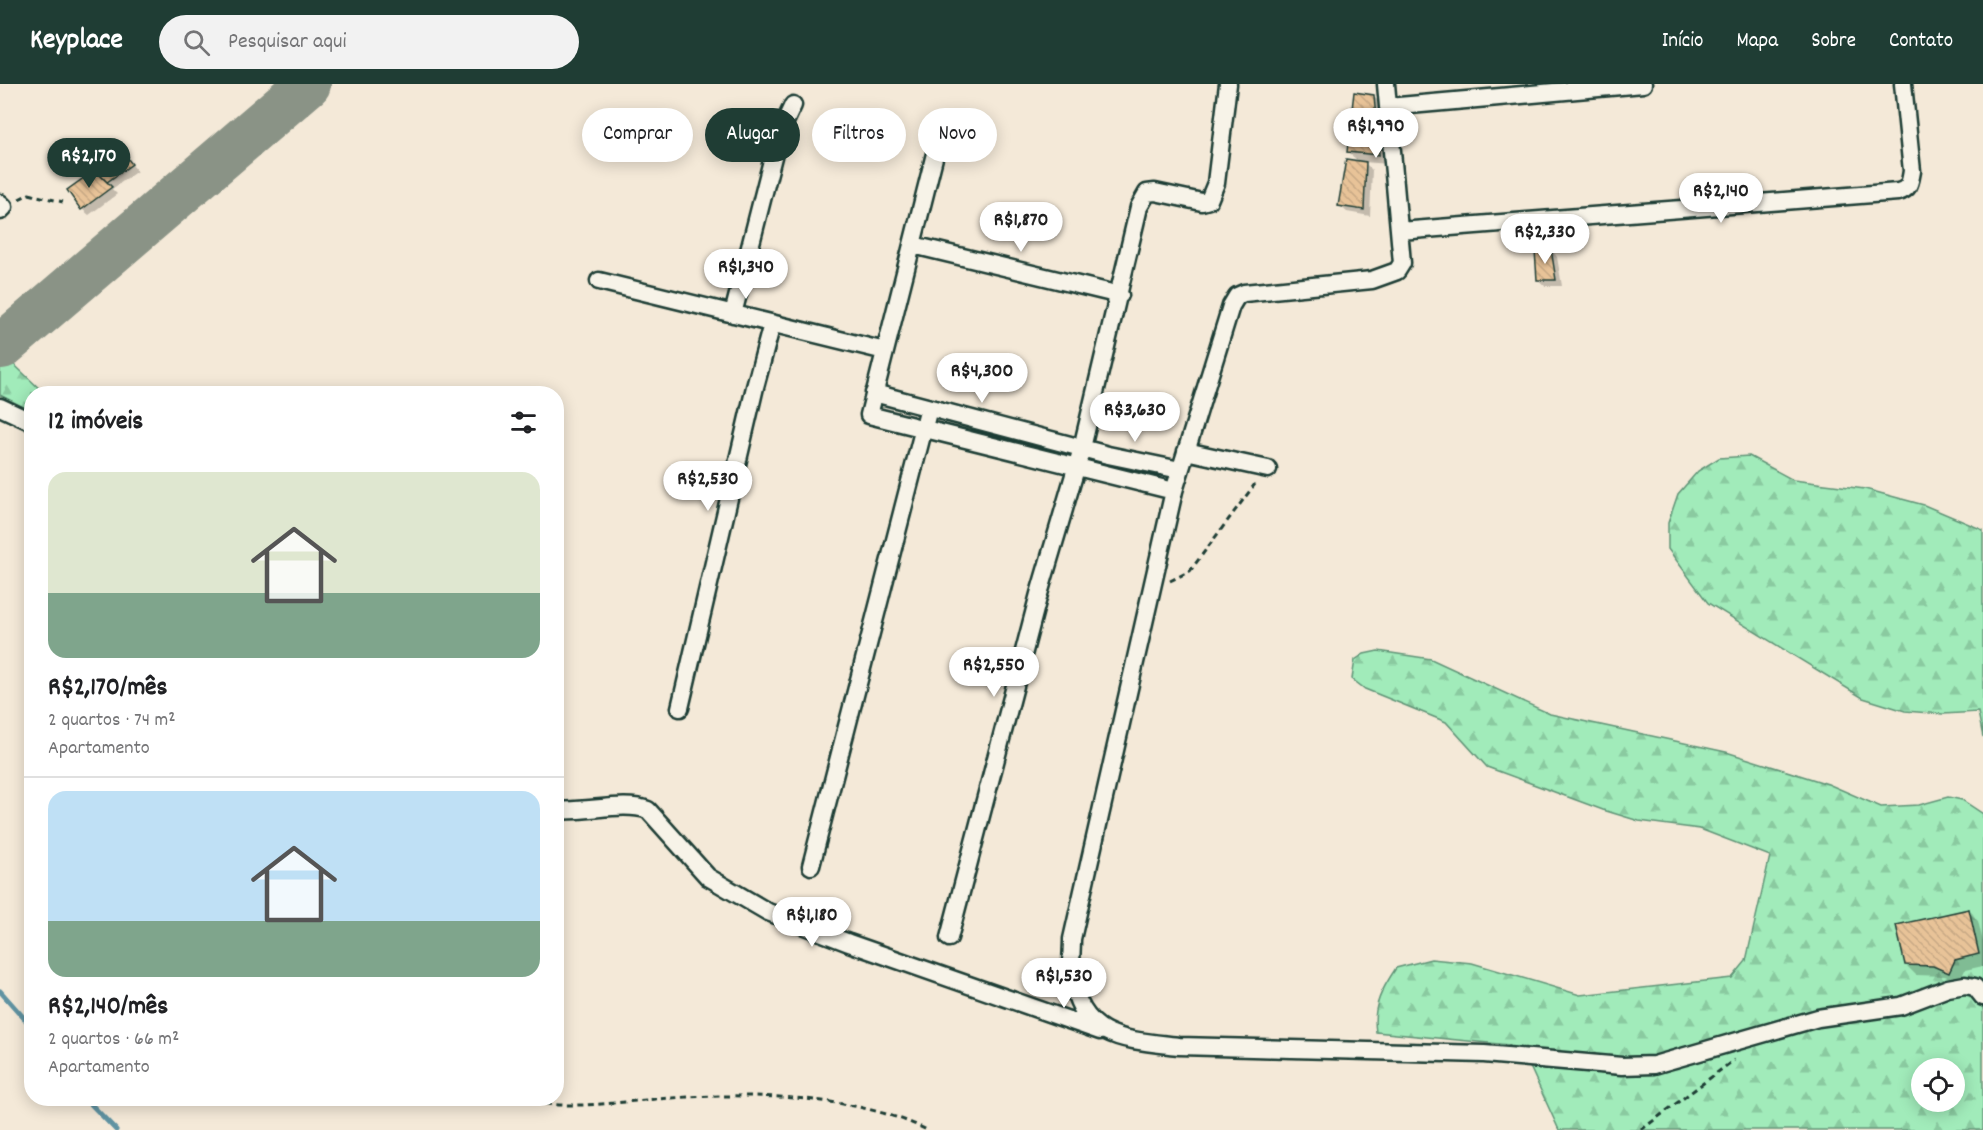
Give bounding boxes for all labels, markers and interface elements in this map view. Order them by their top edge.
search box [159,15,579,69]
text: Keyplace [30,22,123,62]
icon: search [180,26,213,59]
text: Pesquisar aqui [228,27,347,58]
text: Início [1662,27,1703,57]
text: Mapa [1736,27,1778,57]
text: Sobre [1811,27,1856,57]
text: Contato [1889,27,1953,57]
chip: Comprar [582,108,693,162]
chip: Alugar [705,108,800,162]
chip: Filtros [812,108,906,162]
chip: Novo [918,108,997,162]
pin: R$1,990 [1321,108,1431,159]
text: R$1,990 [1347,113,1405,141]
pin: R$2,170 [34,138,144,189]
text: R$2,170 [61,143,117,171]
pin: R$2,140 [1666,173,1776,224]
text: R$2,140 [1693,178,1749,206]
pin: R$1,870 [966,202,1076,253]
text: R$1,870 [994,207,1048,235]
pin: R$2,330 [1490,214,1600,265]
text: R$2,330 [1514,219,1576,247]
pin: R$1,340 [691,249,801,300]
text: R$1,340 [718,254,774,282]
pin: R$4,300 [927,353,1037,404]
text: R$4,300 [951,358,1013,386]
pin: R$3,630 [1080,392,1190,443]
text: R$3,630 [1104,397,1166,425]
text: 12 imóveis [48,404,143,441]
icon: filters [507,406,540,439]
pin: R$2,530 [653,461,763,512]
text: R$2,530 [677,466,739,494]
icon: home [240,511,348,619]
pin: R$2,550 [939,647,1049,698]
text: R$2,550 [963,652,1025,680]
text: R$2,170/mês [48,670,167,707]
text: 2 quartos · 74 m² [48,707,176,735]
text: Apartamento [48,735,150,763]
icon: home [240,830,348,938]
pin: R$1,180 [757,897,867,948]
text: R$1,180 [786,902,838,930]
pin: R$1,530 [1009,958,1119,1009]
text: R$1,530 [1035,963,1093,991]
text: R$2,140/mês [48,989,168,1026]
text: 2 quartos · 66 m² [48,1026,179,1054]
text: Apartamento [48,1054,150,1082]
map controls [1911,1058,1965,1112]
button: locate [1911,1058,1965,1112]

